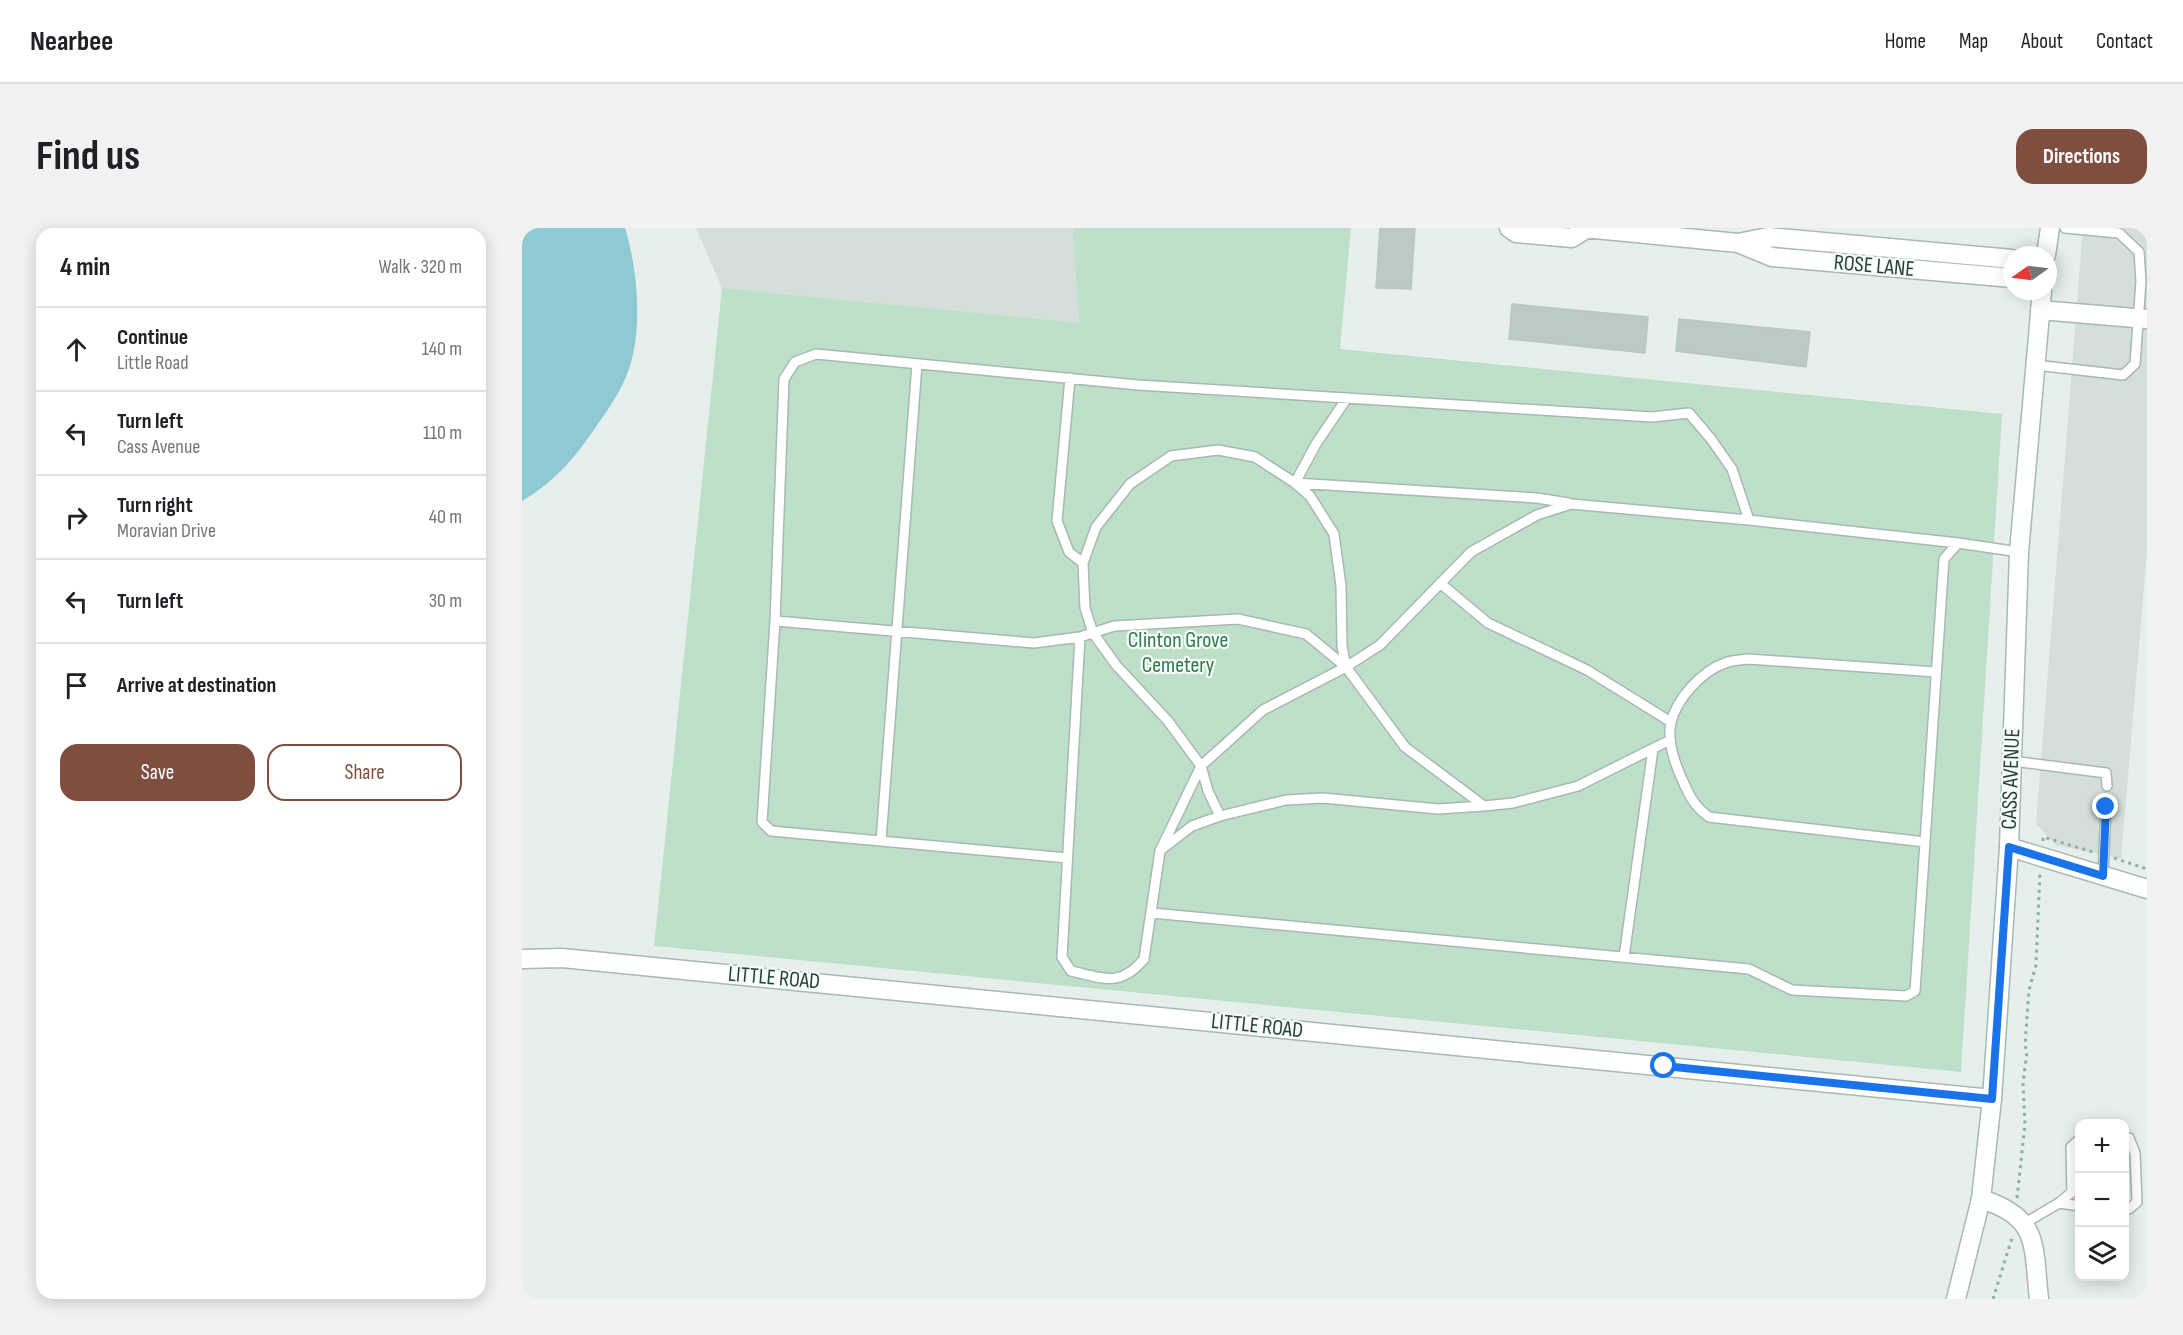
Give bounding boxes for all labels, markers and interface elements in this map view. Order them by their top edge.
text: Nearbee [30,25,113,58]
text: Home [1885,29,1926,54]
text: Map [1959,29,1988,54]
text: About [2021,29,2063,54]
text: Contact [2096,29,2153,54]
button: Directions [2016,129,2147,184]
text: Find us [36,131,140,182]
north arrow [2003,246,2057,300]
street label: ROSE LANE [1833,249,1915,283]
text: 4 min [60,252,110,283]
text: Walk · 320 m [379,255,462,279]
text: Continue [117,324,188,351]
icon: ahead [60,333,93,366]
text: 140 m [422,337,462,361]
text: Little Road [117,351,189,375]
text: Turn left [117,408,183,435]
icon: left [60,417,93,450]
text: 110 m [423,421,462,445]
text: Cass Avenue [117,435,200,459]
text: Turn right [117,492,193,519]
icon: right [60,501,93,534]
text: 40 m [429,505,462,529]
text: Moravian Drive [117,519,216,543]
icon: left [60,585,93,618]
text: Turn left [117,588,183,615]
text: 30 m [429,589,462,613]
park label: Clinton Grove Cemetery [1128,627,1228,679]
icon: arrive [60,669,93,702]
text: Arrive at destination [117,672,276,699]
street label: CASS AVENUE [1996,728,2026,830]
button: Save [60,744,255,801]
button: Share [267,744,462,801]
route end [2092,793,2118,819]
street label: LITTLE ROAD [727,961,821,995]
street label: LITTLE ROAD [1210,1008,1304,1044]
route start [1650,1052,1676,1078]
map controls [2075,1119,2129,1281]
button: + [2075,1119,2129,1173]
button: − [2075,1173,2129,1227]
button: layers [2075,1227,2129,1281]

